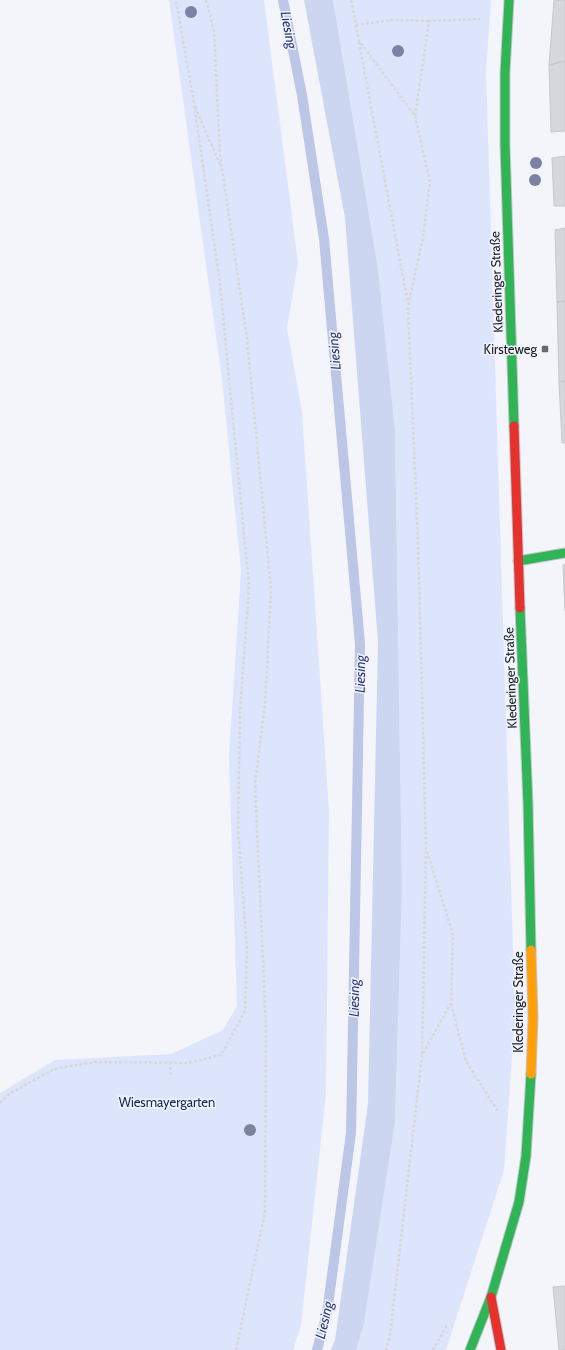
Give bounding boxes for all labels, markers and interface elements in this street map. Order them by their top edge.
water label: Liesing [277,10,302,51]
street label: Klederinger Straße [486,231,506,333]
water label: Liesing [323,331,345,371]
place label: Kirsteweg [484,341,538,357]
marker: Kirsteweg [540,344,550,354]
street label: Klederinger Straße [500,627,520,729]
water label: Liesing [351,654,369,693]
street label: Klederinger Straße [510,951,526,1053]
water label: Liesing [345,978,363,1017]
park label: Wiesmayergarten [119,1094,215,1110]
water label: Liesing [311,1299,337,1341]

